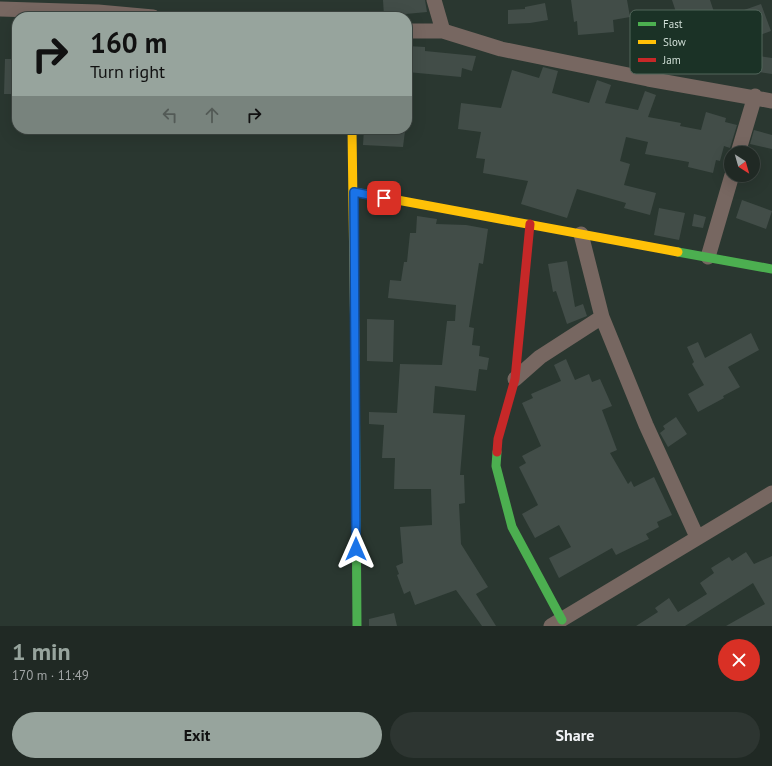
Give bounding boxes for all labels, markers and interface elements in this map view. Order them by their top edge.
legend [630,10,762,74]
text: Fast [663,17,683,31]
text: 160 m [90,24,167,61]
icon: right [24,28,76,80]
text: Slow [663,35,686,49]
text: Jam [662,53,681,67]
text: Turn right [90,60,165,83]
icon: left [159,104,181,126]
icon: ahead [201,104,223,126]
icon: right [243,104,265,126]
north arrow [724,146,760,182]
map controls [724,146,760,182]
pin [367,181,401,215]
icon: arrive [373,187,395,209]
position arrow [335,528,377,570]
text: 1 min [12,636,71,667]
button: close [718,639,760,681]
text: 170 m · 11:49 [12,667,89,684]
button: Exit [12,712,382,758]
button: Share [390,712,760,758]

